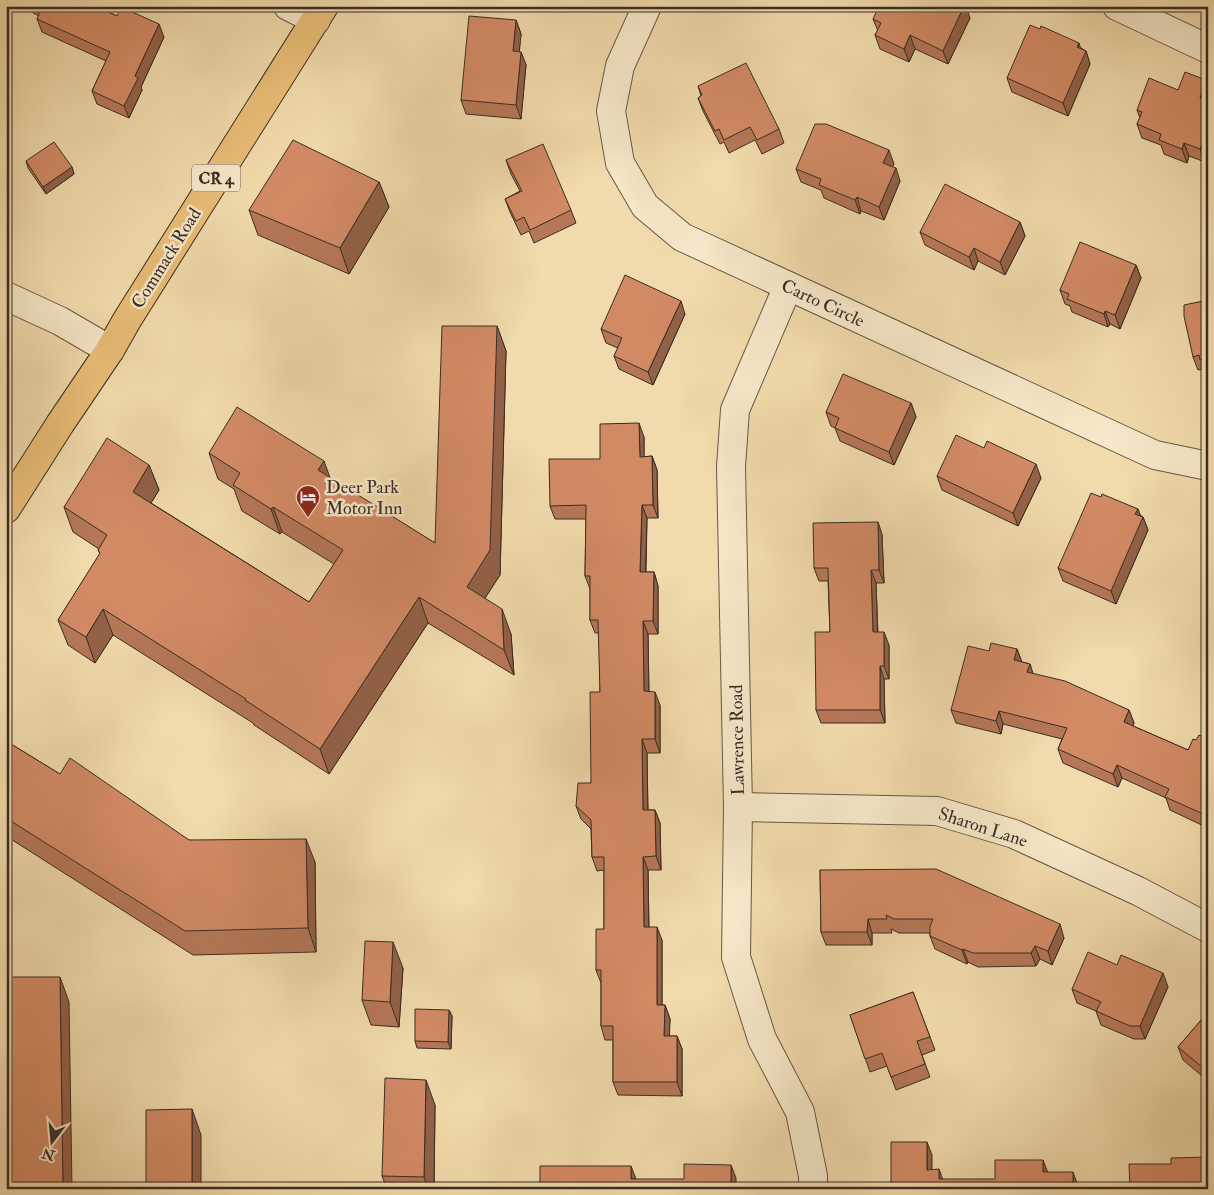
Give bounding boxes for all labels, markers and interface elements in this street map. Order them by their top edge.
road number: CR 4 [192,164,240,192]
street label: Commack Road [126,204,207,313]
street label: Carto Circle [777,274,869,333]
place label: Deer Park Motor Inn [326,476,403,520]
hotel icon: Deer Park Motor Inn [295,484,321,518]
street label: Lawrence Road [725,684,750,796]
street label: Sharon Lane [935,802,1031,853]
north arrow [28,1118,78,1168]
text: N [40,1144,58,1164]

